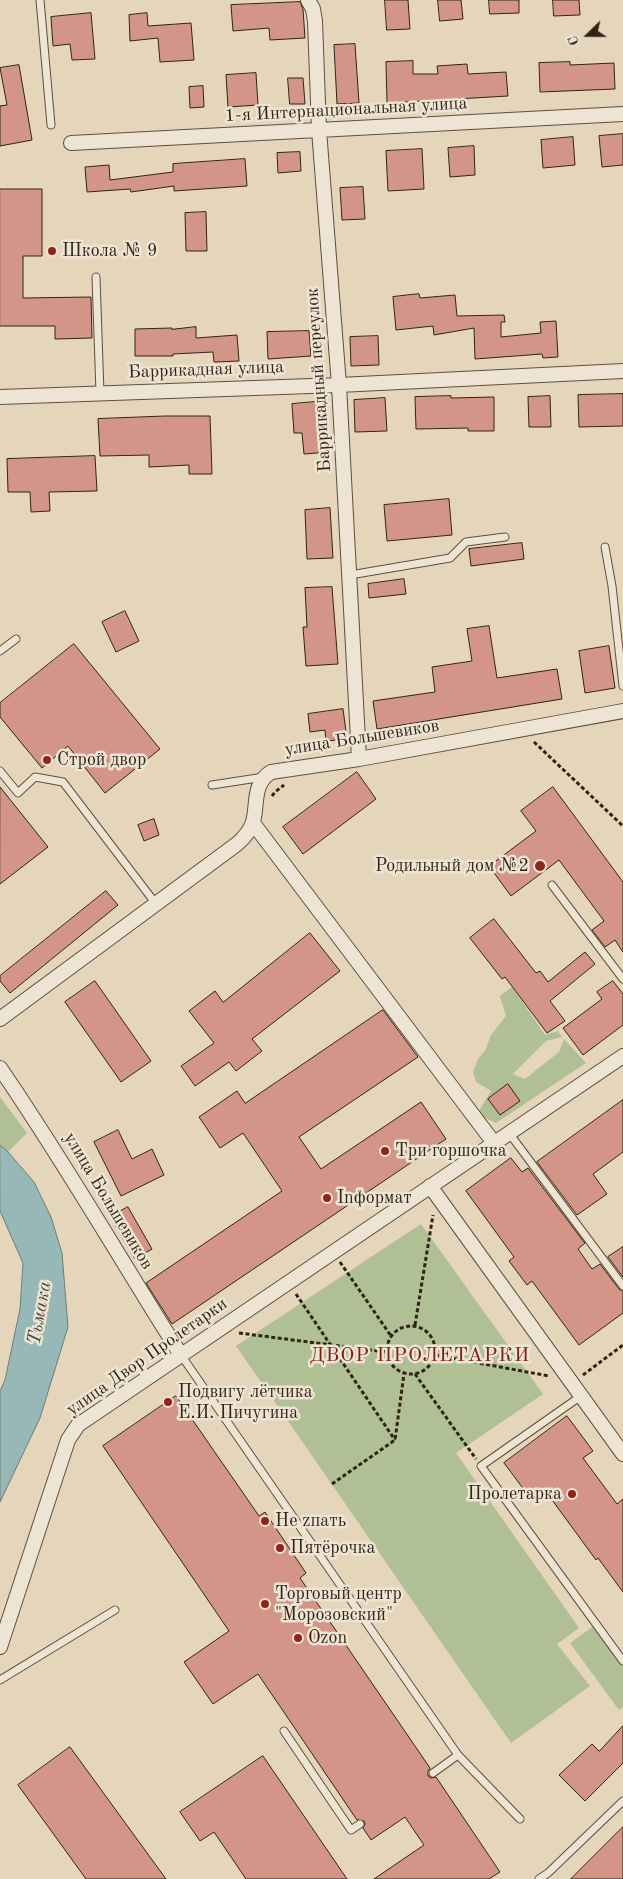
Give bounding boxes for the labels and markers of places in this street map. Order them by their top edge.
place label: Школа № 9 [62,240,158,262]
marker: Школа № 9 [46,245,58,257]
place label: Строй двор [57,749,146,771]
marker: Строй двор [41,754,53,766]
place label: Родильный дом №2 [375,855,529,877]
marker: Родильный дом №2 [533,859,547,873]
place label: Три горшочка [395,1140,507,1162]
marker: Три горшочка [379,1145,391,1157]
place label: Inформат [337,1187,412,1209]
marker: Inформат [321,1192,333,1204]
place label: Подвигу лётчика Е.И. Пичугина [178,1381,313,1424]
marker: Подвигу лётчика Е.И. Пичугина [162,1396,174,1408]
place label: Пролетарка [468,1483,562,1505]
marker: Пролетарка [566,1488,578,1500]
place label: Не zпать [275,1510,346,1532]
marker: Не zпать [259,1515,271,1527]
place label: Пятёрочка [290,1537,375,1559]
marker: Пятёрочка [274,1542,286,1554]
place label: Торговый центр "Морозовский" [275,1583,402,1626]
marker: Торговый центр "Морозовский" [259,1598,271,1610]
place label: Ozon [308,1627,347,1649]
marker: Ozon [292,1632,304,1644]

